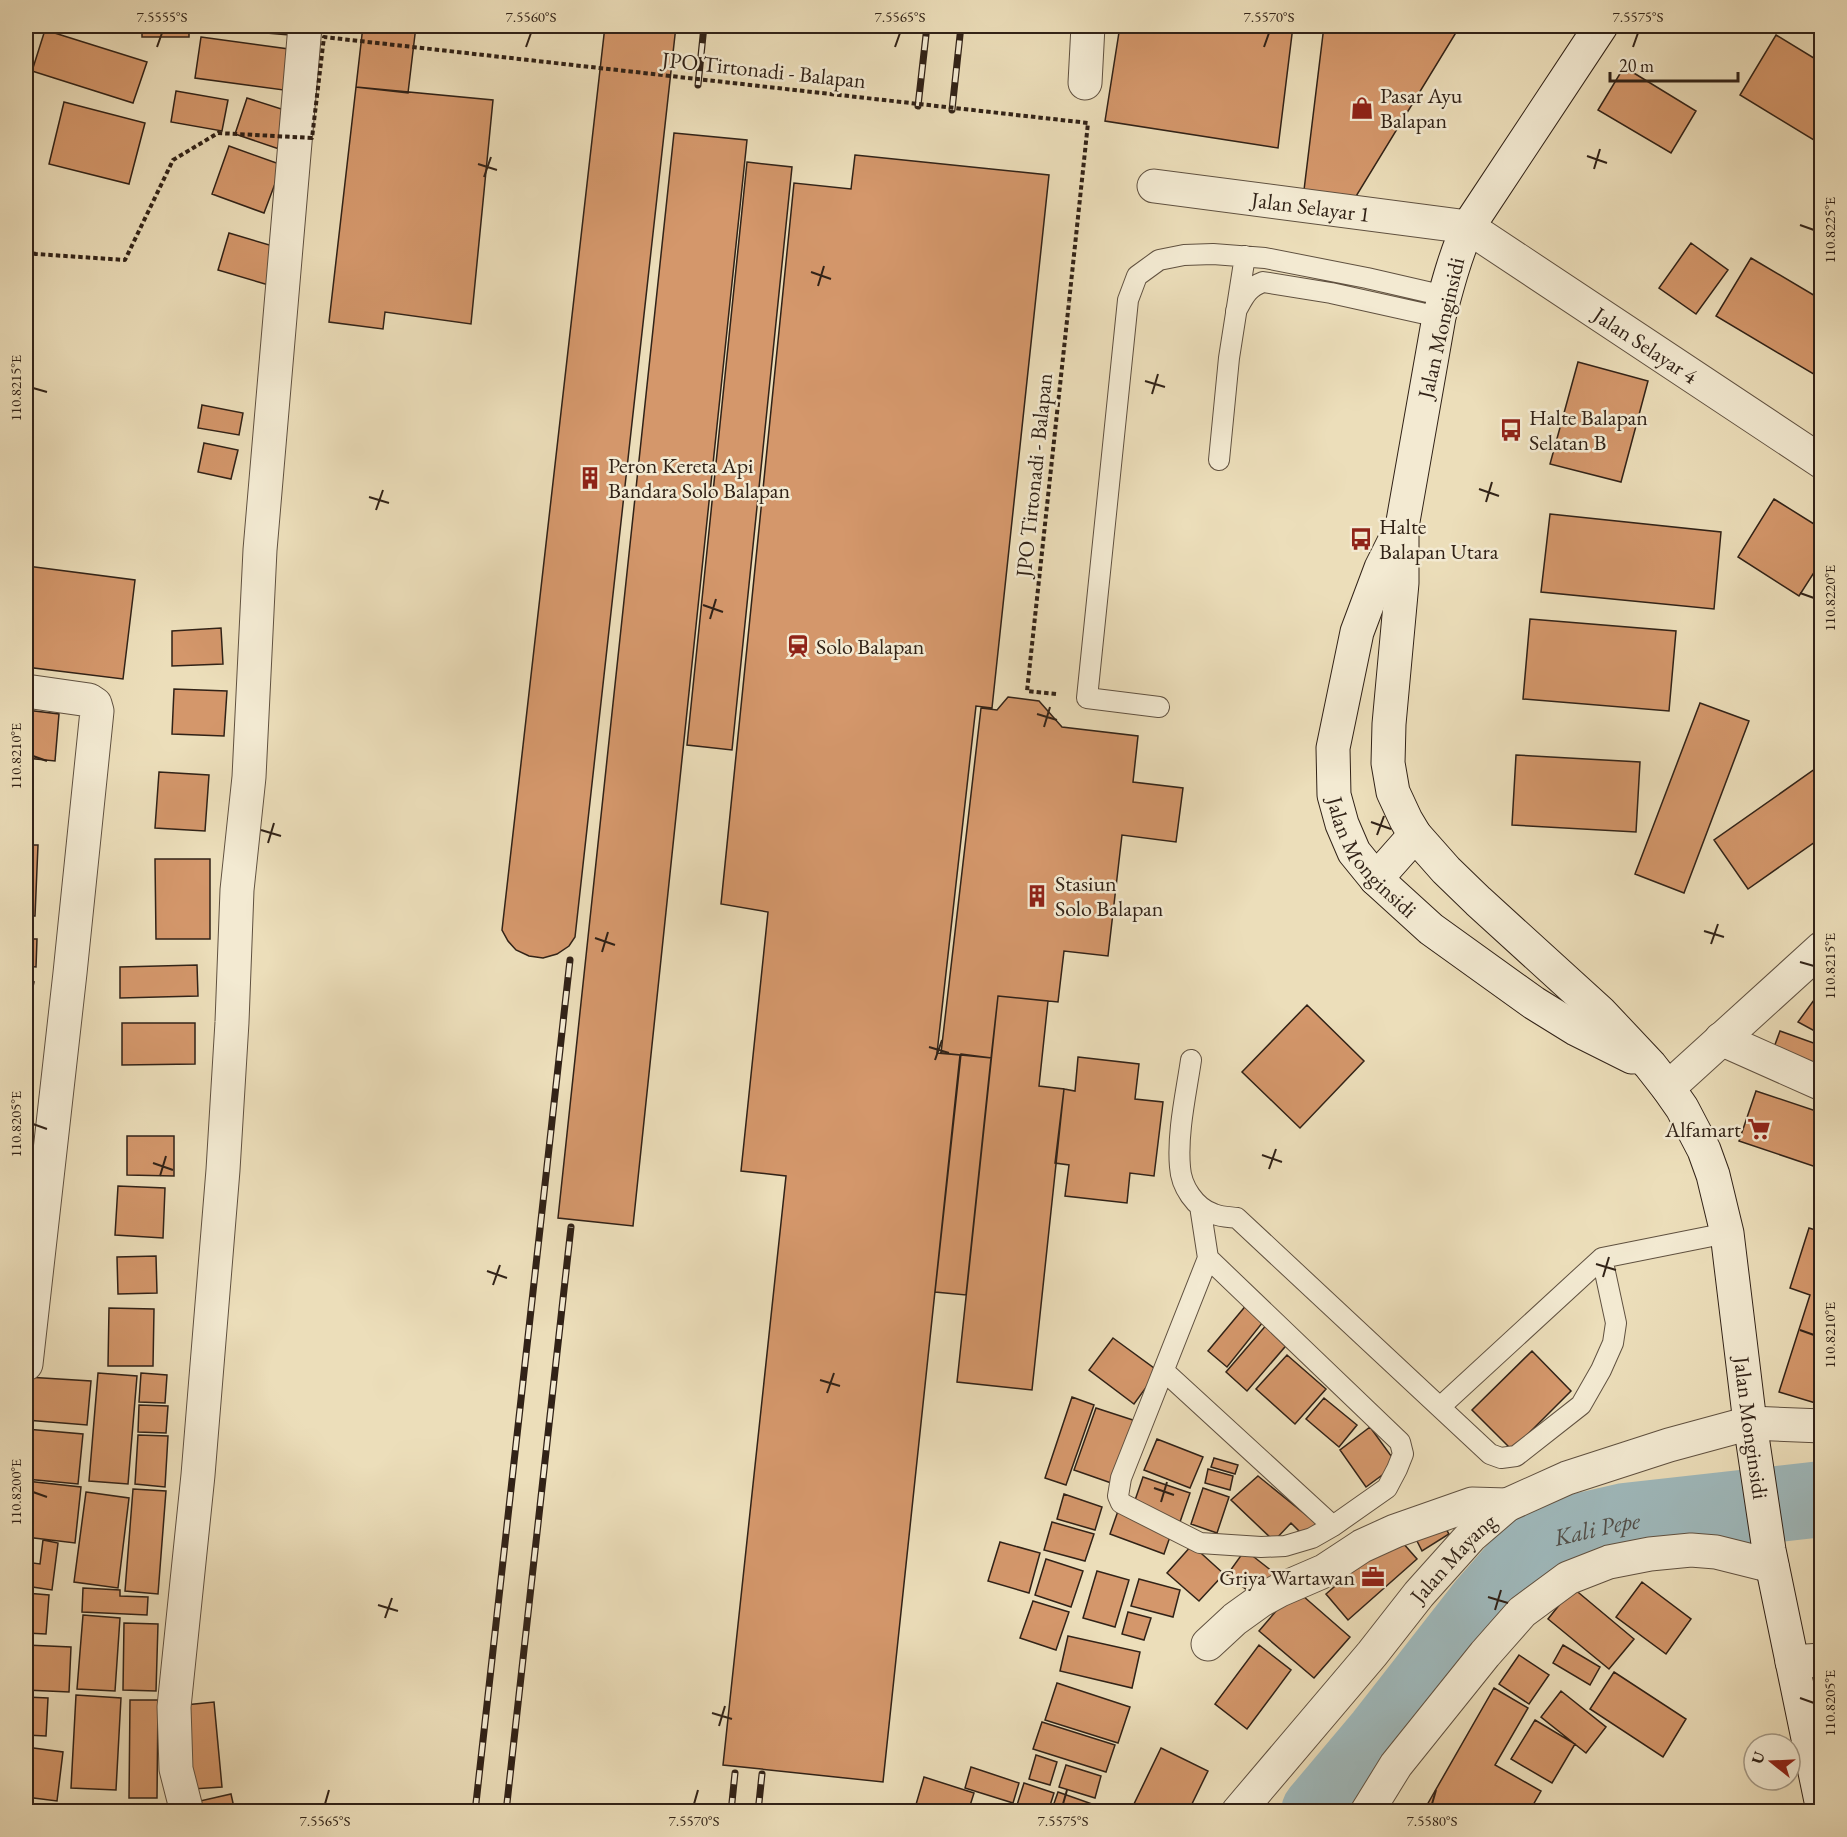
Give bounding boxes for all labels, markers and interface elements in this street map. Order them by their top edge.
text: 7.5555°S [137,7,187,26]
text: 7.5560°S [506,7,556,26]
text: 7.5565°S [875,7,925,26]
text: 7.5570°S [1244,7,1294,26]
text: 7.5575°S [1613,7,1663,26]
street label: JPO Tirtonadi - Balapan [659,45,868,95]
scale bar [1610,45,1738,83]
text: 20 m [1619,54,1654,77]
place label: Pasar Ayu Balapan [1380,81,1463,135]
shop icon: Pasar Ayu Balapan [1349,95,1375,121]
street label: Jalan Selayar 1 [1248,184,1372,229]
text: 110.8225°E [1820,196,1839,263]
street label: Jalan Monginsidi [1410,255,1471,403]
street label: Jalan Selayar 4 [1586,299,1704,390]
text: 110.8215°E [6,354,25,421]
street label: JPO Tirtonadi - Balapan [1009,371,1059,580]
place label: Halte Balapan Selatan B [1529,403,1648,457]
bus stop icon: Halte Balapan Selatan B [1498,417,1524,443]
place label: Peron Kereta Api Bandara Solo Balapan [608,451,791,505]
building icon: Peron Kereta Api Bandara Solo Balapan [577,465,603,491]
place label: Halte Balapan Utara [1379,512,1499,566]
bus stop icon: Halte Balapan Utara [1348,526,1374,552]
text: 110.8220°E [1820,564,1839,631]
place label: Solo Balapan [816,632,925,661]
station icon: Solo Balapan [785,633,811,659]
text: 110.8210°E [6,722,25,789]
street label: Jalan Monginsidi [1320,791,1423,924]
place label: Stasiun Solo Balapan [1055,869,1164,923]
building icon: Stasiun Solo Balapan [1024,883,1050,909]
text: 110.8215°E [1820,932,1839,999]
text: 110.8205°E [6,1090,25,1157]
place label: Alfamart [1664,1115,1741,1144]
supermarket icon: Alfamart [1746,1116,1772,1142]
text: 110.8210°E [1820,1301,1839,1368]
street label: Jalan Monginsidi [1727,1353,1776,1501]
text: 110.8200°E [6,1458,25,1525]
water label: Kali Pepe [1550,1504,1642,1553]
street label: Jalan Mayang [1402,1506,1502,1610]
place label: Griya Wartawan [1219,1563,1355,1592]
office icon: Griya Wartawan [1360,1564,1386,1590]
text: 110.8205°E [1820,1669,1839,1736]
north arrow [1742,1732,1802,1792]
text: U [1746,1749,1770,1766]
text: 7.5565°S [300,1811,350,1830]
text: 7.5570°S [669,1811,719,1830]
text: 7.5575°S [1038,1811,1088,1830]
text: 7.5580°S [1407,1811,1457,1830]

